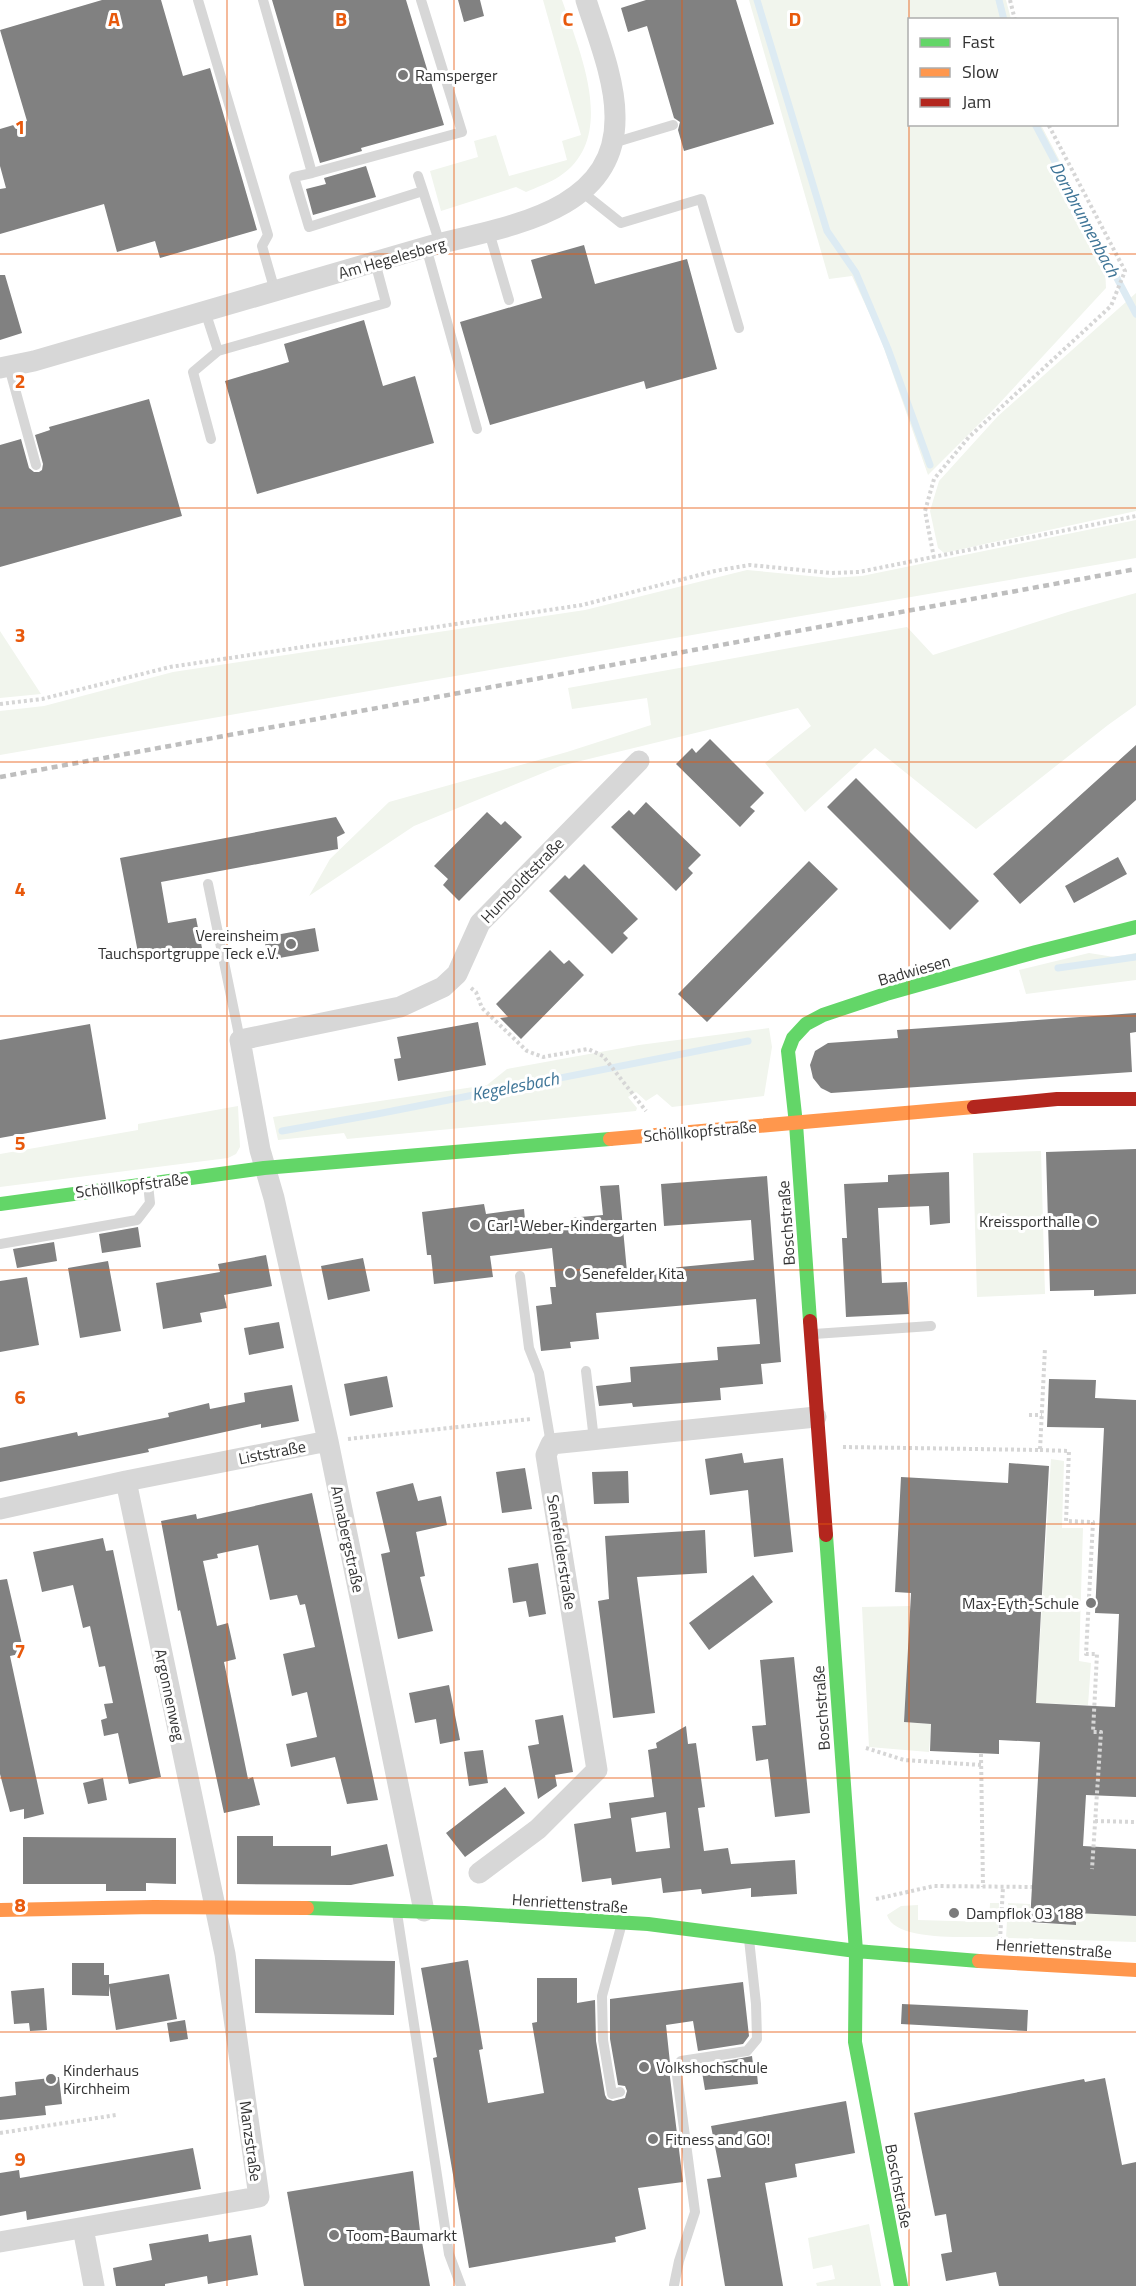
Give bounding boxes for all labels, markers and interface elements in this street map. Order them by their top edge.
text: A [108,3,120,34]
text: B [335,3,347,34]
text: C [563,3,574,34]
text: D [789,3,801,34]
legend [908,18,1118,126]
text: Fast [962,28,995,55]
text: Slow [962,58,999,85]
place label: Ramsperger [415,63,498,87]
marker: Ramsperger [396,68,410,82]
text: Jam [962,88,991,115]
text: 1 [14,111,26,142]
water label: Dornbrunnenbach [1043,156,1127,283]
street label: Am Hegelesberg [335,231,449,285]
text: 2 [14,365,26,396]
text: 3 [14,619,26,650]
street label: Humboldtstraße [475,832,569,928]
text: 4 [14,873,26,904]
place label: Vereinsheim Tauchsportgruppe Teck e.V. [98,923,279,965]
marker: Vereinsheim Tauchsportgruppe Teck e.V. [284,937,298,951]
street label: Badwiesen [875,948,953,992]
water label: Kegelesbach [469,1064,562,1108]
street label: Schöllkopfstraße [642,1114,758,1148]
text: 5 [14,1127,26,1158]
street label: Schöllkopfstraße [74,1166,190,1204]
street label: Boschstraße [771,1180,801,1266]
place label: Kreissporthalle [979,1209,1080,1233]
place label: Carl-Weber-Kindergarten [487,1213,657,1237]
marker: Kreissporthalle [1085,1214,1099,1228]
marker: Carl-Weber-Kindergarten [468,1218,482,1232]
place label: Senefelder Kita [582,1261,684,1285]
marker: Senefelder Kita [563,1266,577,1280]
text: 6 [14,1381,26,1412]
street label: Liststraße [236,1434,308,1470]
street label: Annabergstraße [325,1483,371,1595]
street label: Senefelderstraße [541,1493,583,1611]
place label: Max-Eyth-Schule [962,1591,1079,1615]
marker: Max-Eyth-Schule [1084,1596,1098,1610]
text: 7 [14,1635,26,1666]
street label: Argonnenweg [149,1647,191,1743]
street label: Boschstraße [806,1665,836,1751]
street label: Henriettenstraße [511,1887,629,1919]
text: 8 [14,1889,26,1920]
place label: Dampflok 03 188 [966,1901,1083,1925]
marker: Dampflok 03 188 [947,1906,961,1920]
street label: Henriettenstraße [995,1932,1113,1964]
place label: Volkshochschule [656,2055,768,2079]
place label: Kinderhaus Kirchheim [63,2058,139,2100]
marker: Volkshochschule [637,2060,651,2074]
marker: Kinderhaus Kirchheim [44,2072,58,2086]
street label: Manzstraße [233,2099,269,2183]
place label: Fitness and GO! [665,2127,771,2151]
marker: Fitness and GO! [646,2132,660,2146]
street label: Boschstraße [879,2142,919,2230]
text: 9 [14,2143,26,2174]
place label: Toom-Baumarkt [346,2223,457,2247]
marker: Toom-Baumarkt [327,2228,341,2242]

